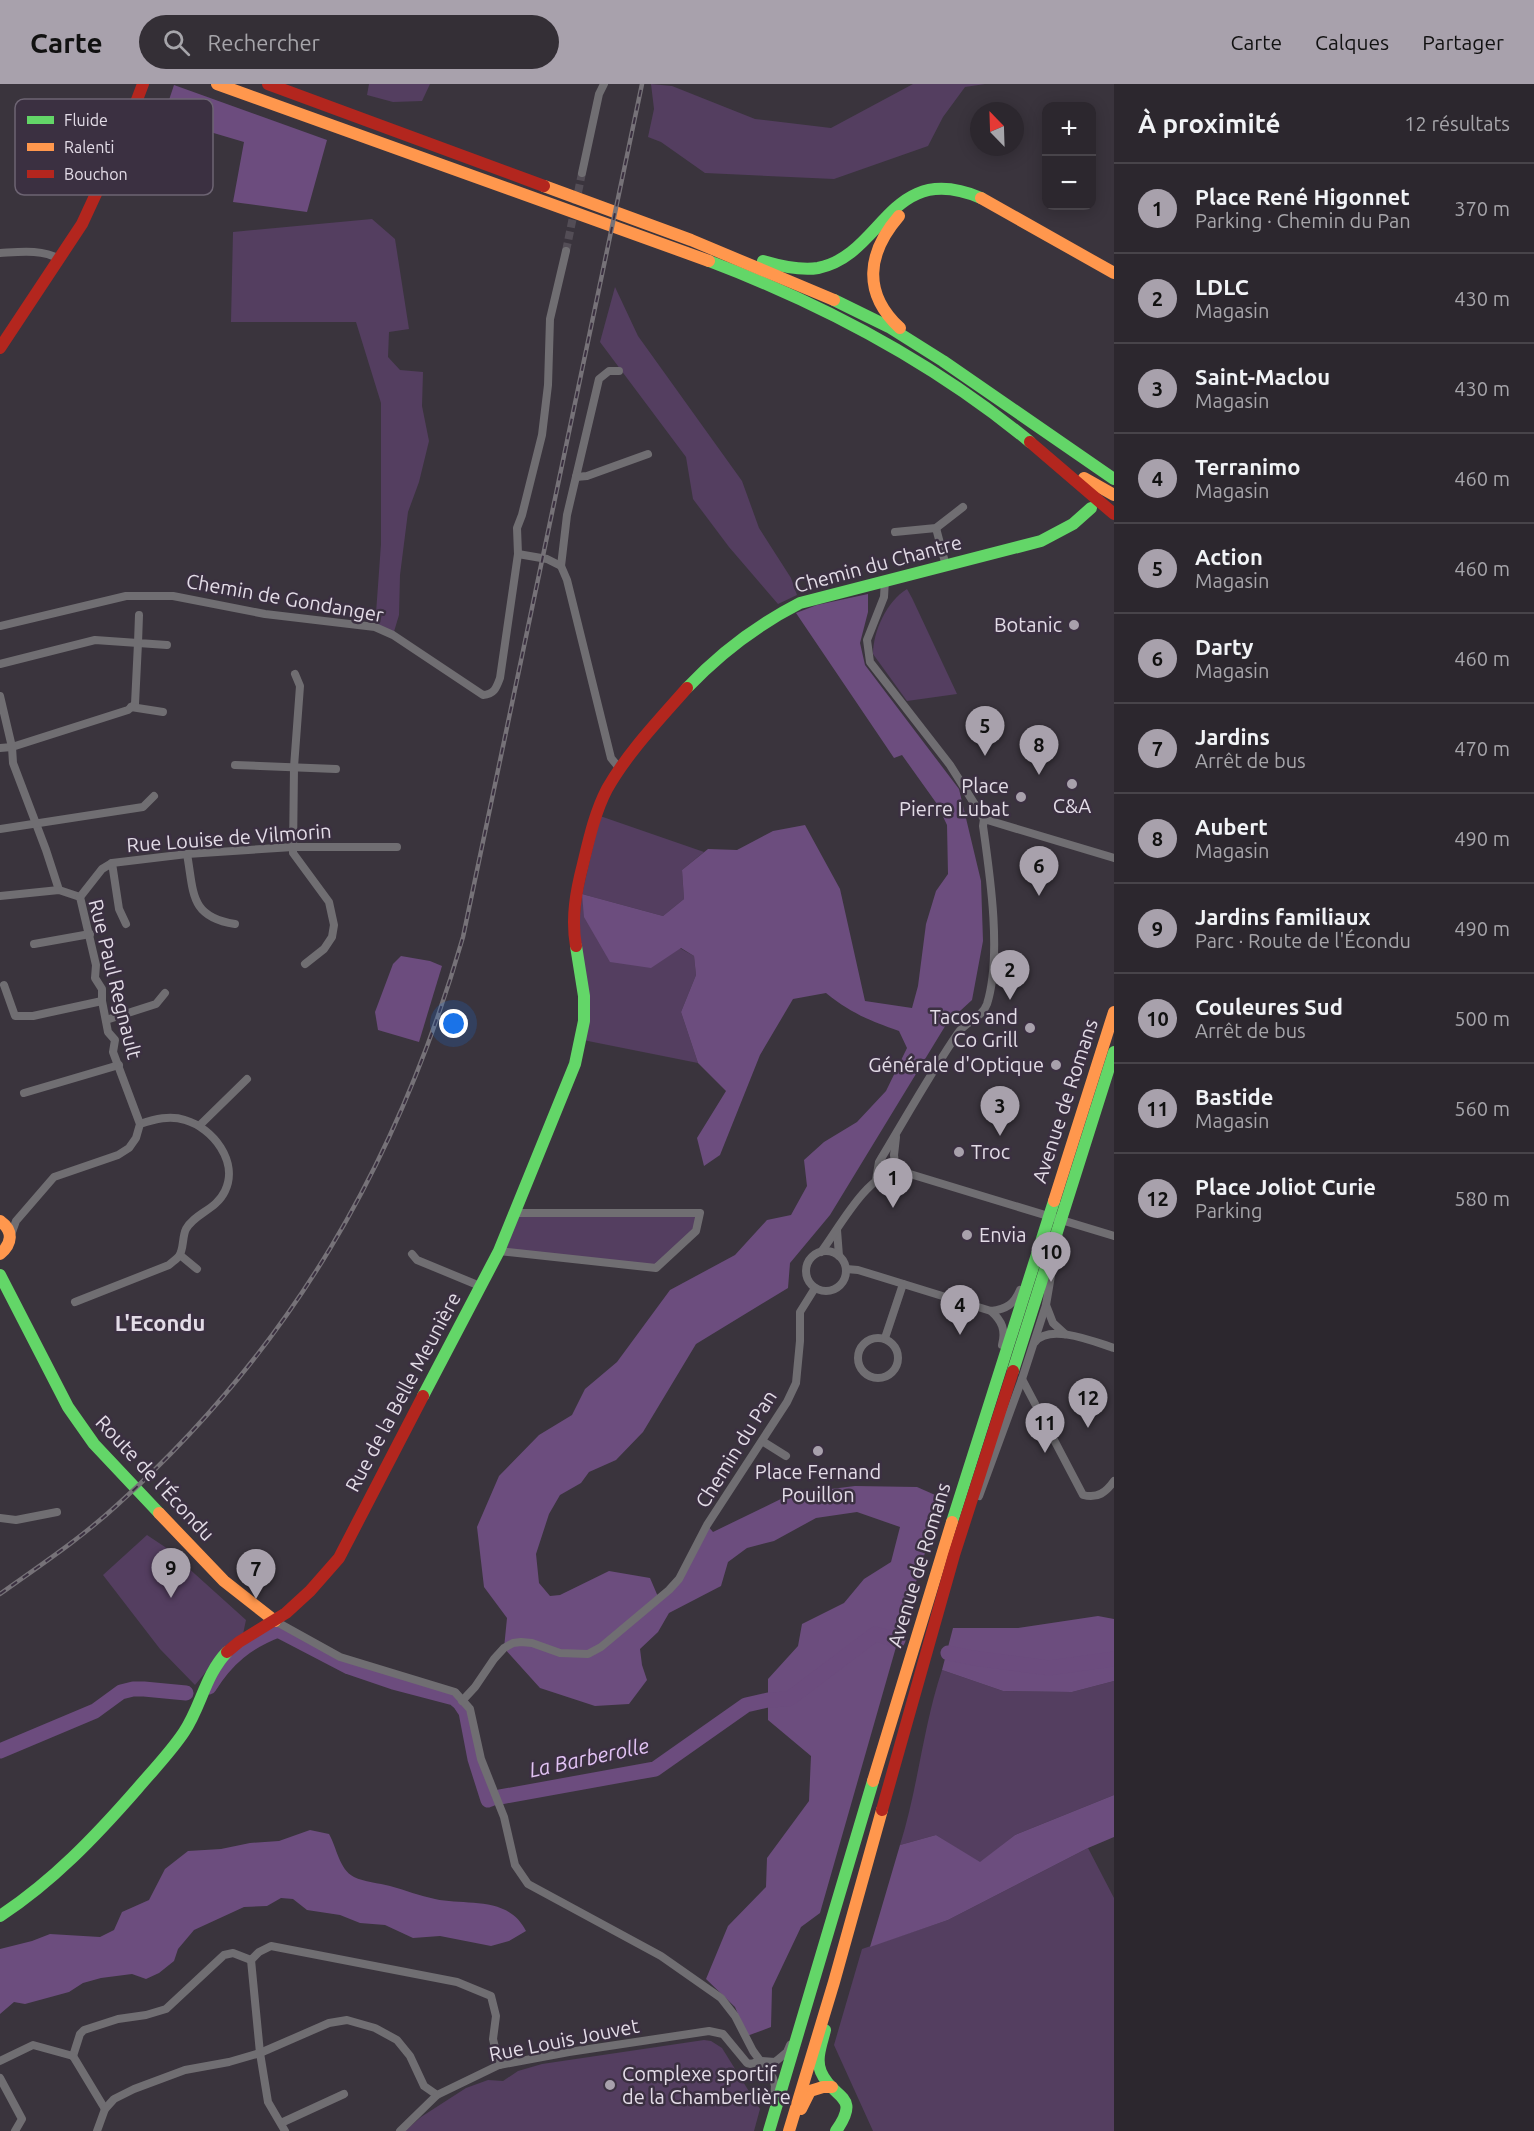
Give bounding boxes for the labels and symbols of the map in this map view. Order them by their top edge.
legend [15,99,213,195]
north arrow [970,102,1024,156]
text: Fluide [64,111,108,129]
text: Ralenti [64,138,115,156]
text: Bouchon [64,165,128,183]
street label: Chemin du Chantre [792,530,964,597]
street label: Chemin de Gondanger [185,569,386,626]
place label: Botanic [994,613,1062,636]
marker: Botanic [1067,618,1081,632]
pin: 5 [966,706,1004,756]
pin: 8 [1020,726,1058,775]
place label: Place Pierre Lubat [899,774,1009,820]
marker: C&A [1065,777,1079,791]
marker: Place Pierre Lubat [1014,790,1028,804]
place label: C&A [1053,794,1091,817]
street label: Rue Louise de Vilmorin [126,819,332,856]
pin: 6 [1020,846,1058,896]
street label: Rue Paul Regnault [84,897,147,1061]
pin: 2 [990,950,1030,1000]
place label: Tacos and Co Grill [930,1005,1018,1051]
your location [439,1009,468,1038]
street label: Avenue de Romans [1027,1016,1102,1186]
marker: Tacos and Co Grill [1023,1021,1037,1035]
place label: Générale d'Optique [868,1053,1044,1076]
marker: Générale d'Optique [1049,1058,1063,1072]
pin: 3 [980,1086,1020,1136]
place label: Troc [971,1140,1010,1163]
marker: Troc [952,1145,966,1159]
pin: 1 [874,1158,912,1208]
place label: Envia [979,1223,1027,1246]
marker: Envia [960,1228,974,1242]
pin: 10 [1032,1232,1070,1282]
pin: 4 [940,1286,980,1335]
street label: Rue de la Belle Meunière [340,1288,465,1495]
district label: L'Econdu [115,1310,205,1335]
pin: 12 [1068,1378,1108,1428]
street label: Chemin du Pan [690,1386,781,1512]
pin: 11 [1026,1404,1064,1453]
street label: Route de l'Écondu [91,1410,219,1545]
marker: Place Fernand Pouillon [811,1444,825,1458]
place label: Place Fernand Pouillon [755,1460,881,1506]
street label: Avenue de Romans [883,1480,955,1650]
pin: 9 [152,1548,190,1598]
pin: 7 [236,1550,276,1599]
water label: La Barberolle [527,1733,651,1781]
street label: Rue Louis Jouvet [487,2014,641,2065]
place label: Complexe sportif de la Chamberlière [622,2062,791,2108]
marker: Complexe sportif de la Chamberlière [603,2078,617,2092]

